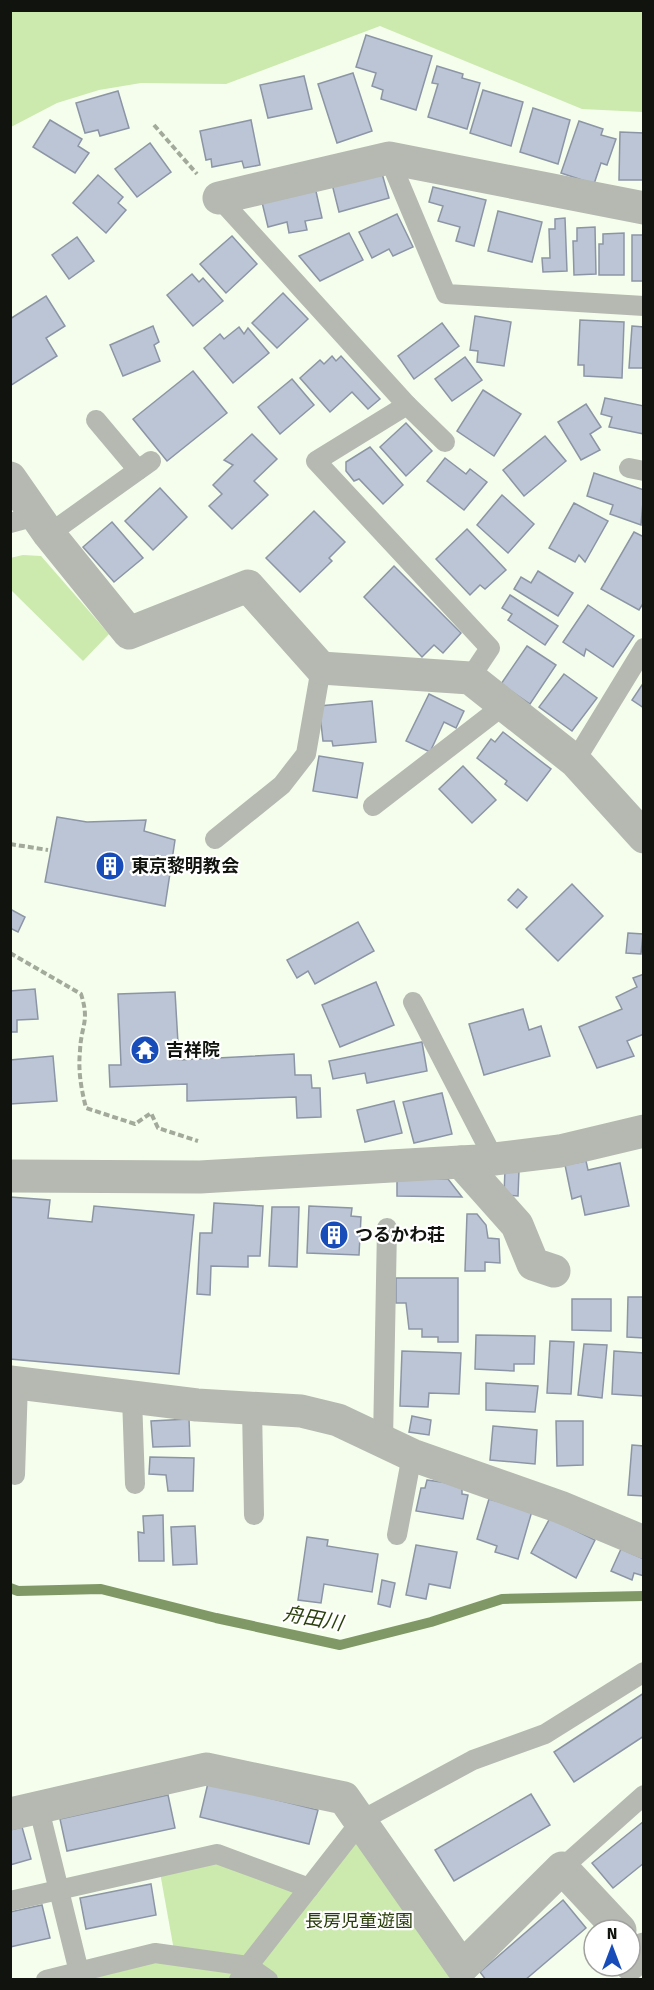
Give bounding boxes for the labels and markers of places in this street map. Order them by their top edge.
building icon: 東京黎明教会 [94,850,126,882]
place label: 東京黎明教会 [131,855,239,877]
temple icon: 吉祥院 [129,1034,161,1066]
place label: 吉祥院 [166,1039,220,1061]
building icon: つるかわ荘 [318,1219,350,1251]
place label: つるかわ荘 [355,1224,445,1246]

